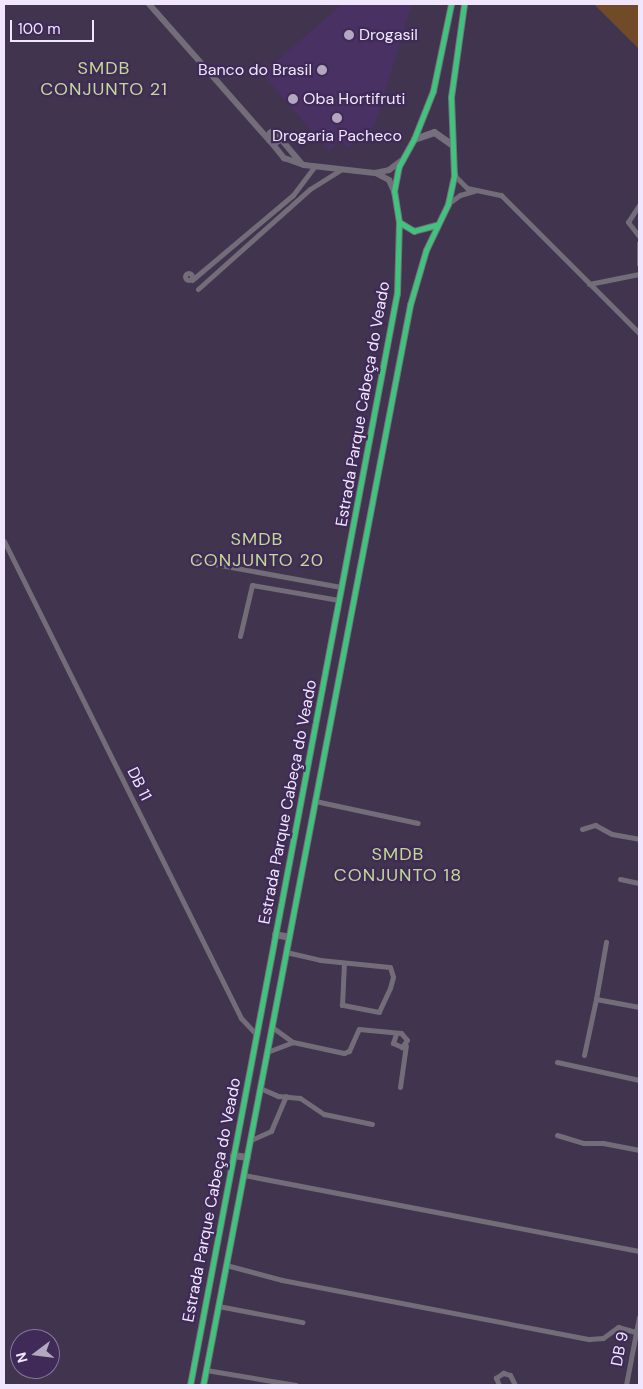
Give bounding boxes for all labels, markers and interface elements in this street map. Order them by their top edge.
scale bar [12,10,96,42]
text: 100 m [18,19,61,39]
place label: Drogasil [359,25,418,45]
marker: Drogasil [343,29,355,41]
district label: SMDB CONJUNTO 21 [39,58,169,100]
place label: Banco do Brasil [198,60,312,80]
marker: Banco do Brasil [316,64,328,76]
place label: Oba Hortifruti [303,89,405,109]
marker: Oba Hortifruti [287,93,299,105]
marker: Drogaria Pacheco [331,112,343,124]
place label: Drogaria Pacheco [272,126,402,146]
street label: Estrada Parque Cabeça do Veado [332,280,394,528]
district label: SMDB CONJUNTO 20 [189,529,325,572]
street label: Estrada Parque Cabeça do Veado [255,678,321,926]
street label: DB 11 [123,764,155,804]
district label: SMDB CONJUNTO 18 [332,844,464,886]
street label: Estrada Parque Cabeça do Veado [179,1076,245,1324]
north arrow [10,1329,60,1379]
street label: DB 9 [607,1330,633,1368]
text: N [11,1350,31,1365]

